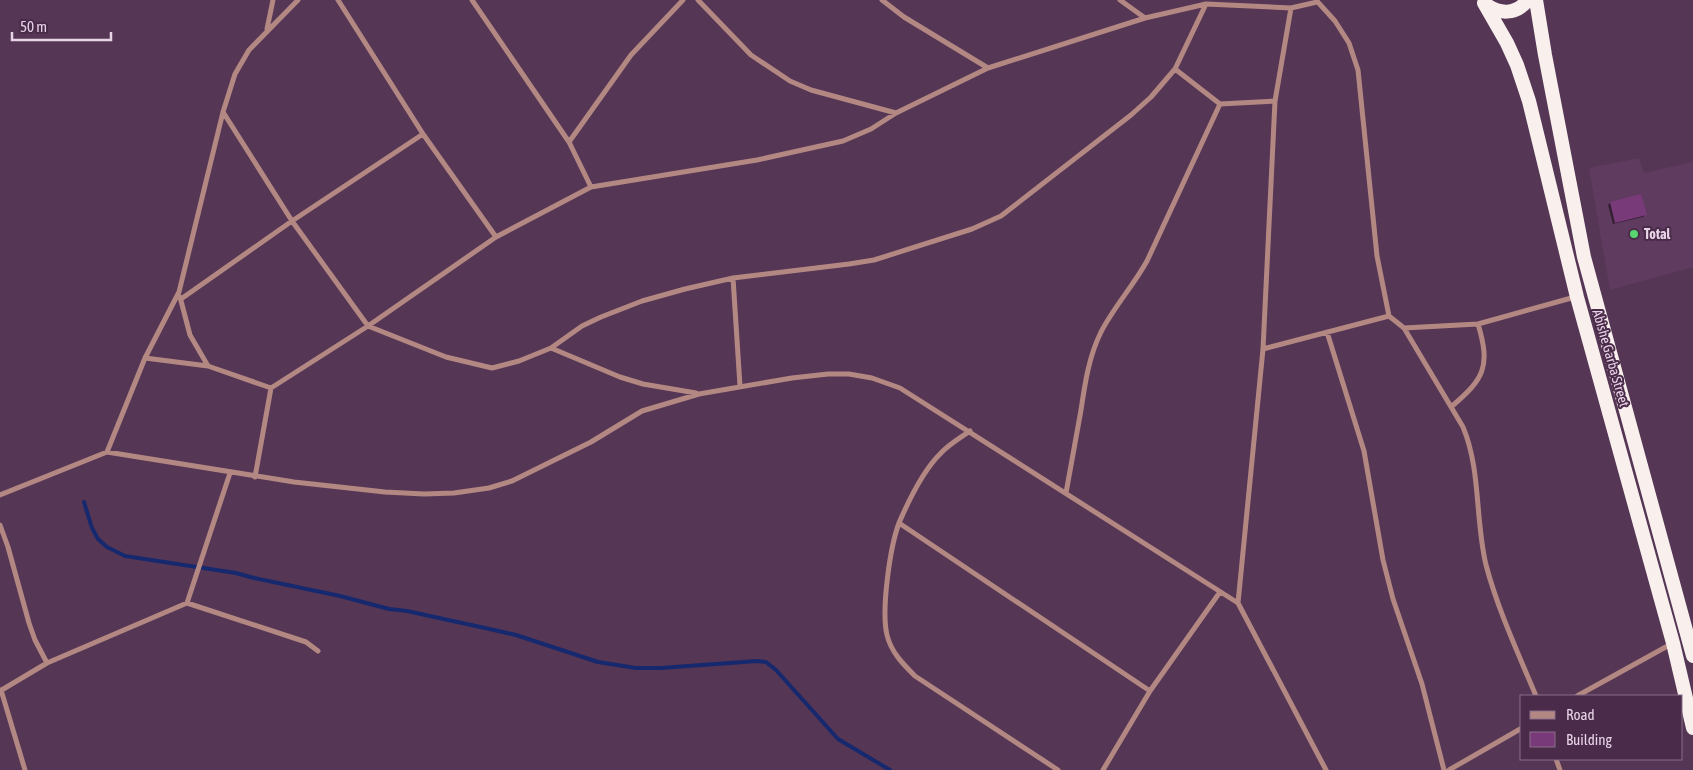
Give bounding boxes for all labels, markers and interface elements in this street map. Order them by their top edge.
scale bar [12,10,111,42]
text: 50 m [20,18,47,35]
place label: Total [1644,226,1670,242]
marker: Total [1628,228,1640,240]
street label: Abishe Garba Street [1589,307,1633,409]
legend [1520,695,1683,760]
text: Road [1566,706,1595,723]
text: Building [1566,731,1612,748]

